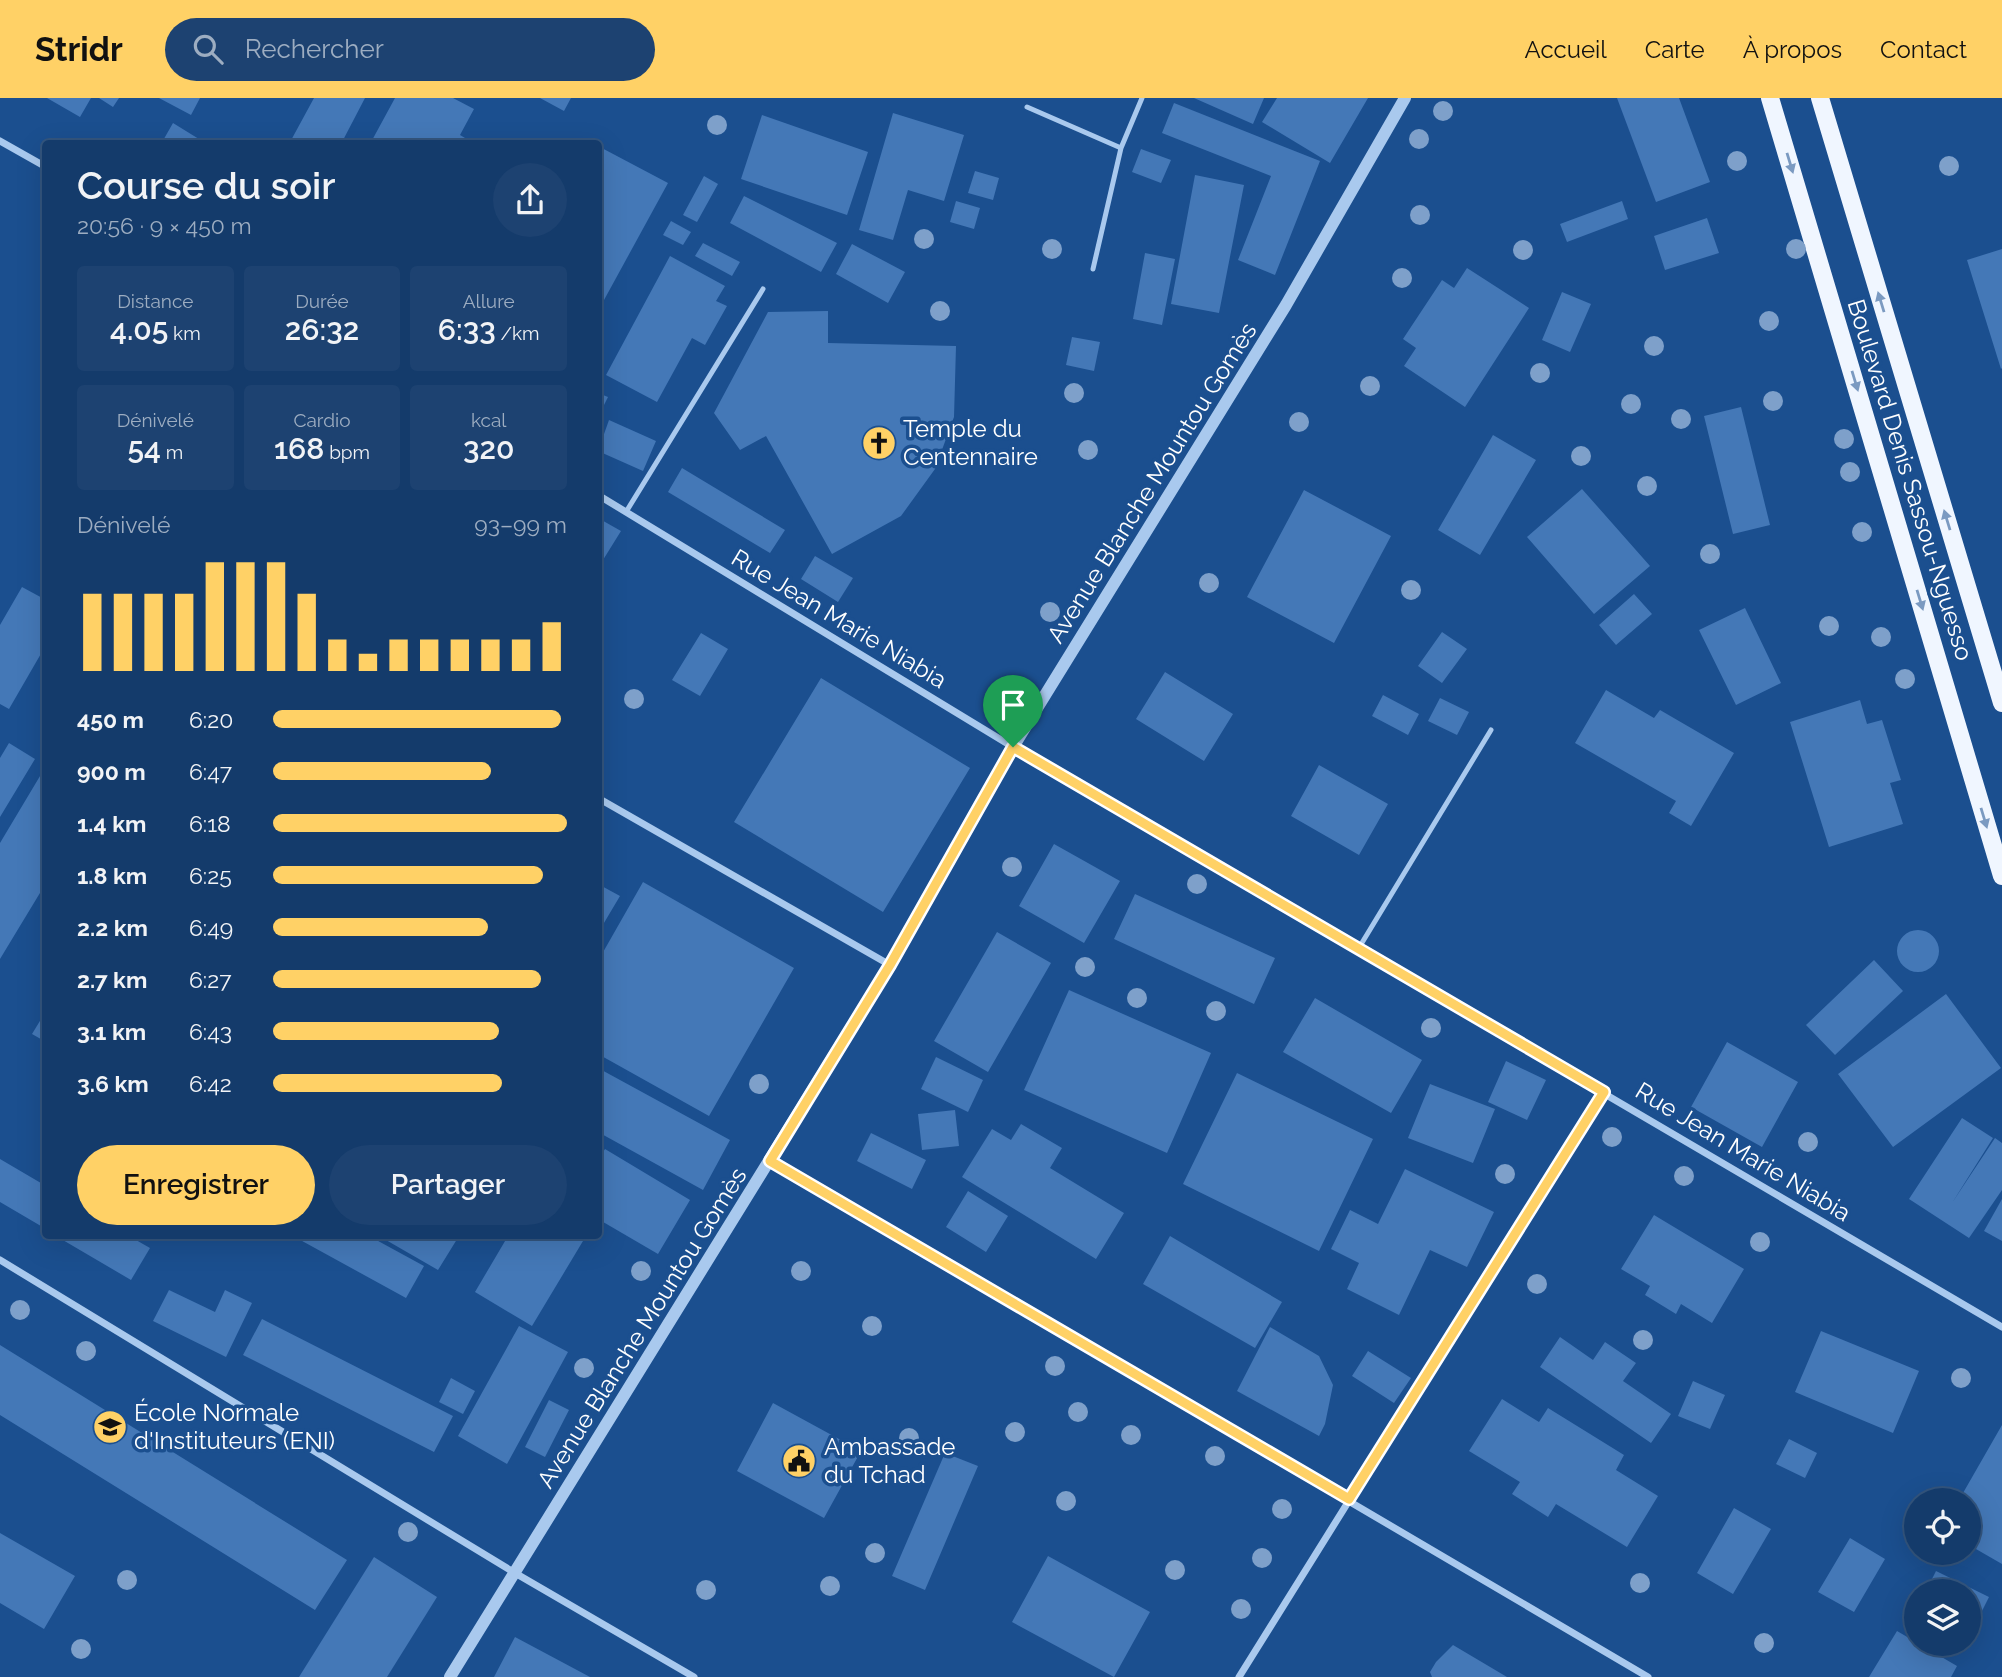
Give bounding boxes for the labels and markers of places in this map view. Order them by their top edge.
place label: Temple du Centennaire [903,414,1038,471]
church icon: Temple du Centennaire [860,424,898,462]
pin [983,675,1043,747]
place label: École Normale d'Instituteurs (ENI) [134,1398,335,1455]
school or university icon: École Normale d'Instituteurs (ENI) [91,1408,129,1446]
place label: Ambassade du Tchad [824,1432,955,1489]
public building icon: Ambassade du Tchad [780,1442,818,1480]

